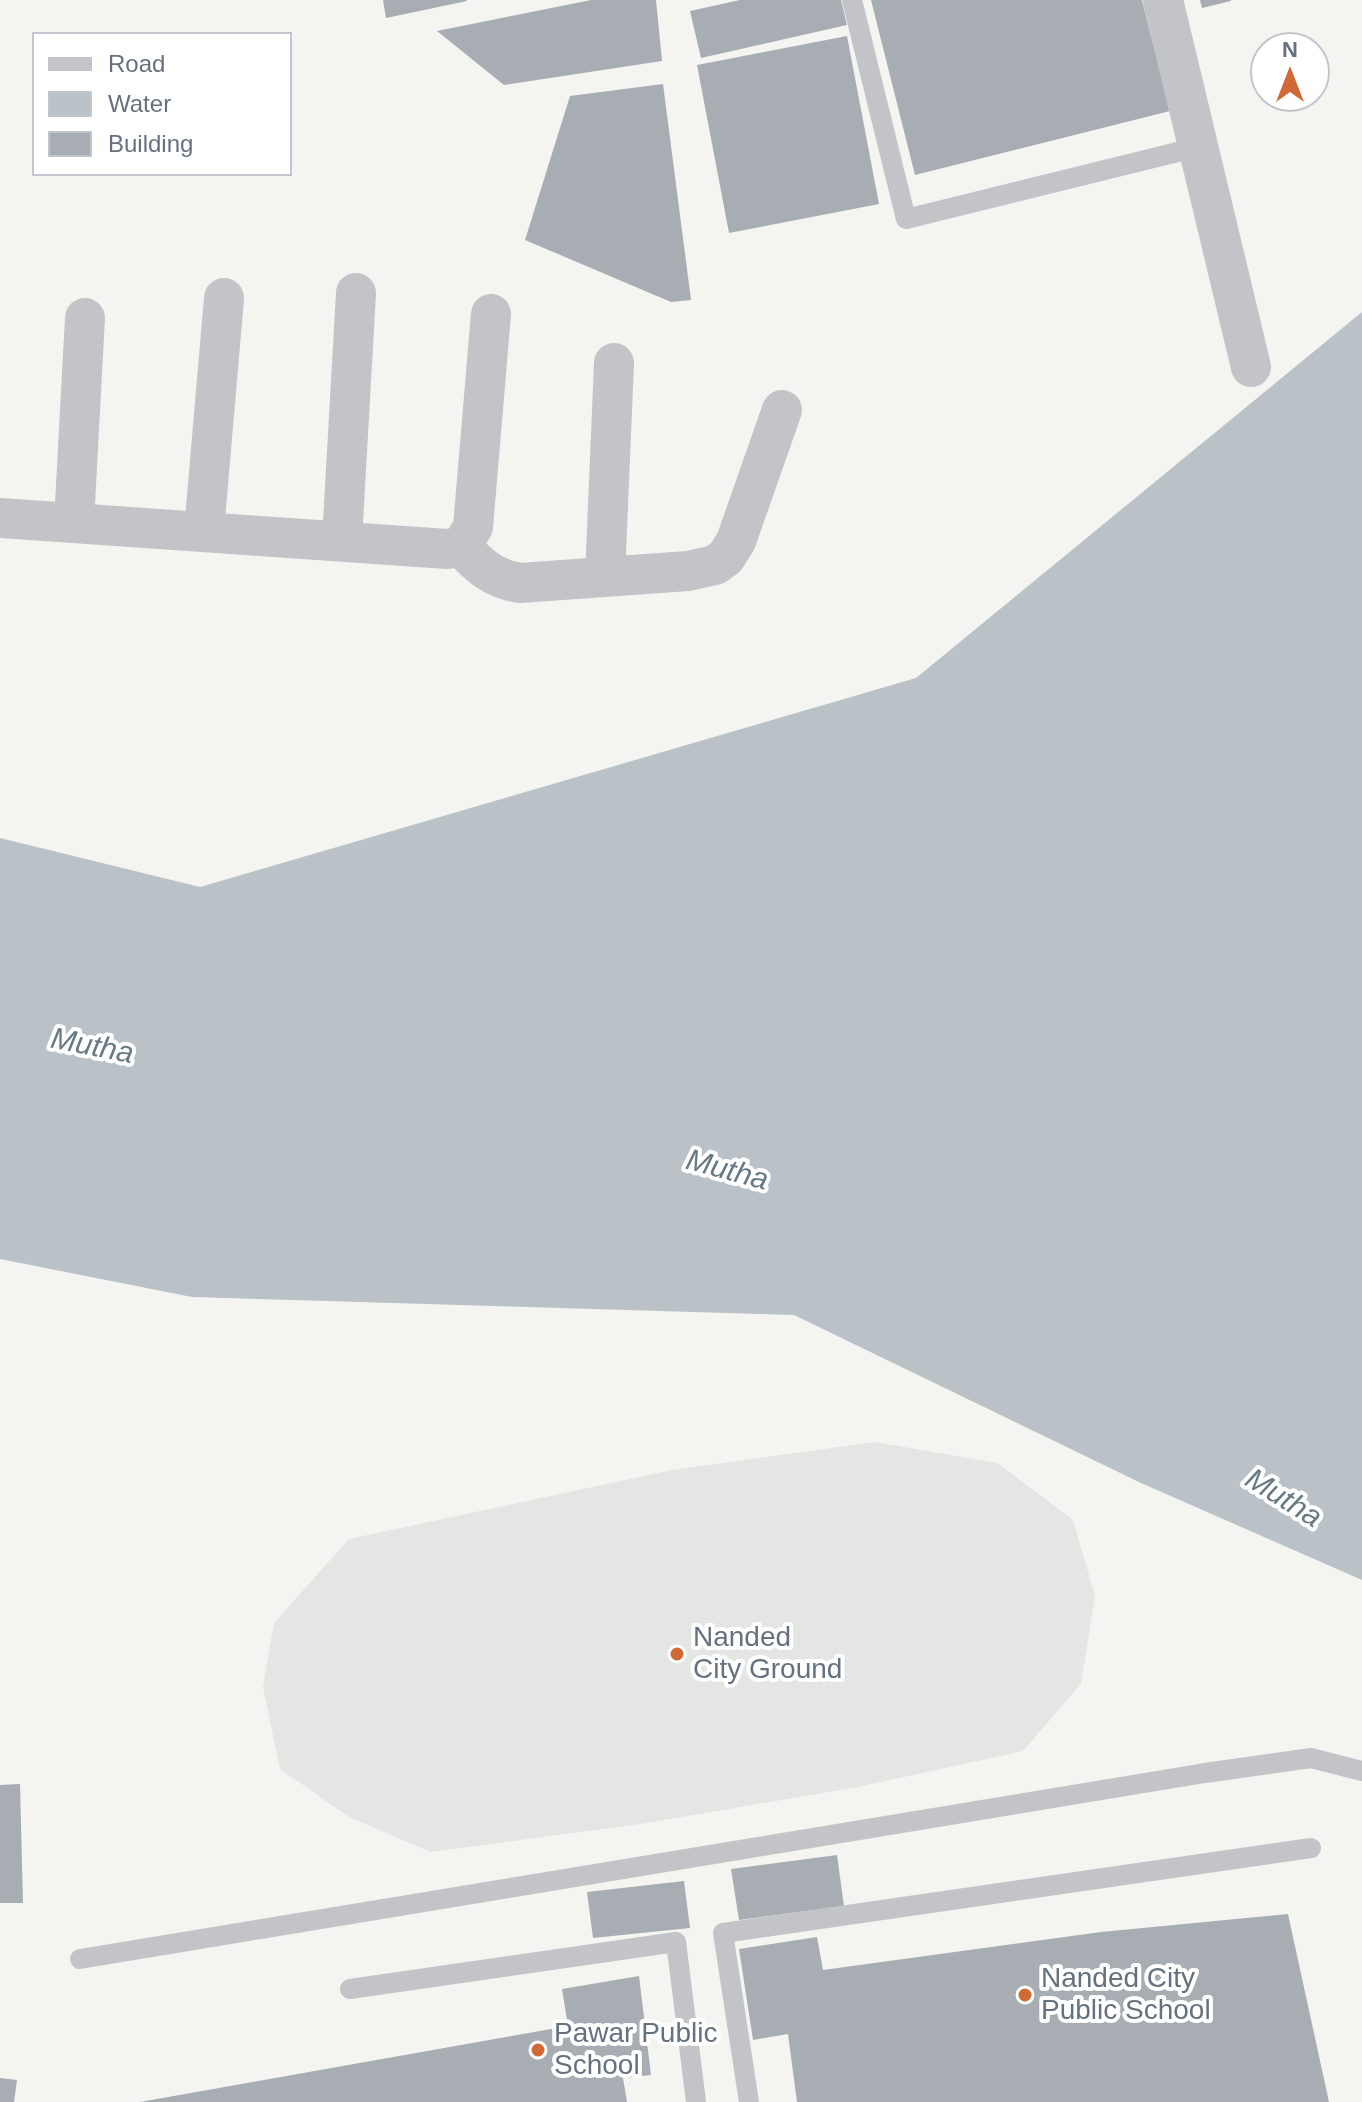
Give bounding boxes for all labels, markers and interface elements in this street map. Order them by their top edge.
legend [32,32,292,176]
north arrow [1250,32,1330,112]
text: N [1282,37,1298,62]
text: Road [108,50,165,77]
text: Water [108,90,171,117]
text: Building [108,130,193,157]
water label: Mutha [48,1021,136,1073]
water label: Mutha [682,1143,772,1199]
water label: Mutha [1238,1462,1328,1536]
place label: Nanded City Ground [693,1621,842,1687]
marker: Nanded City Ground [668,1645,686,1663]
place label: Nanded City Public School [1041,1962,1211,2028]
marker: Nanded City Public School [1016,1986,1034,2004]
place label: Pawar Public School [554,2017,717,2083]
marker: Pawar Public School [529,2041,547,2059]

